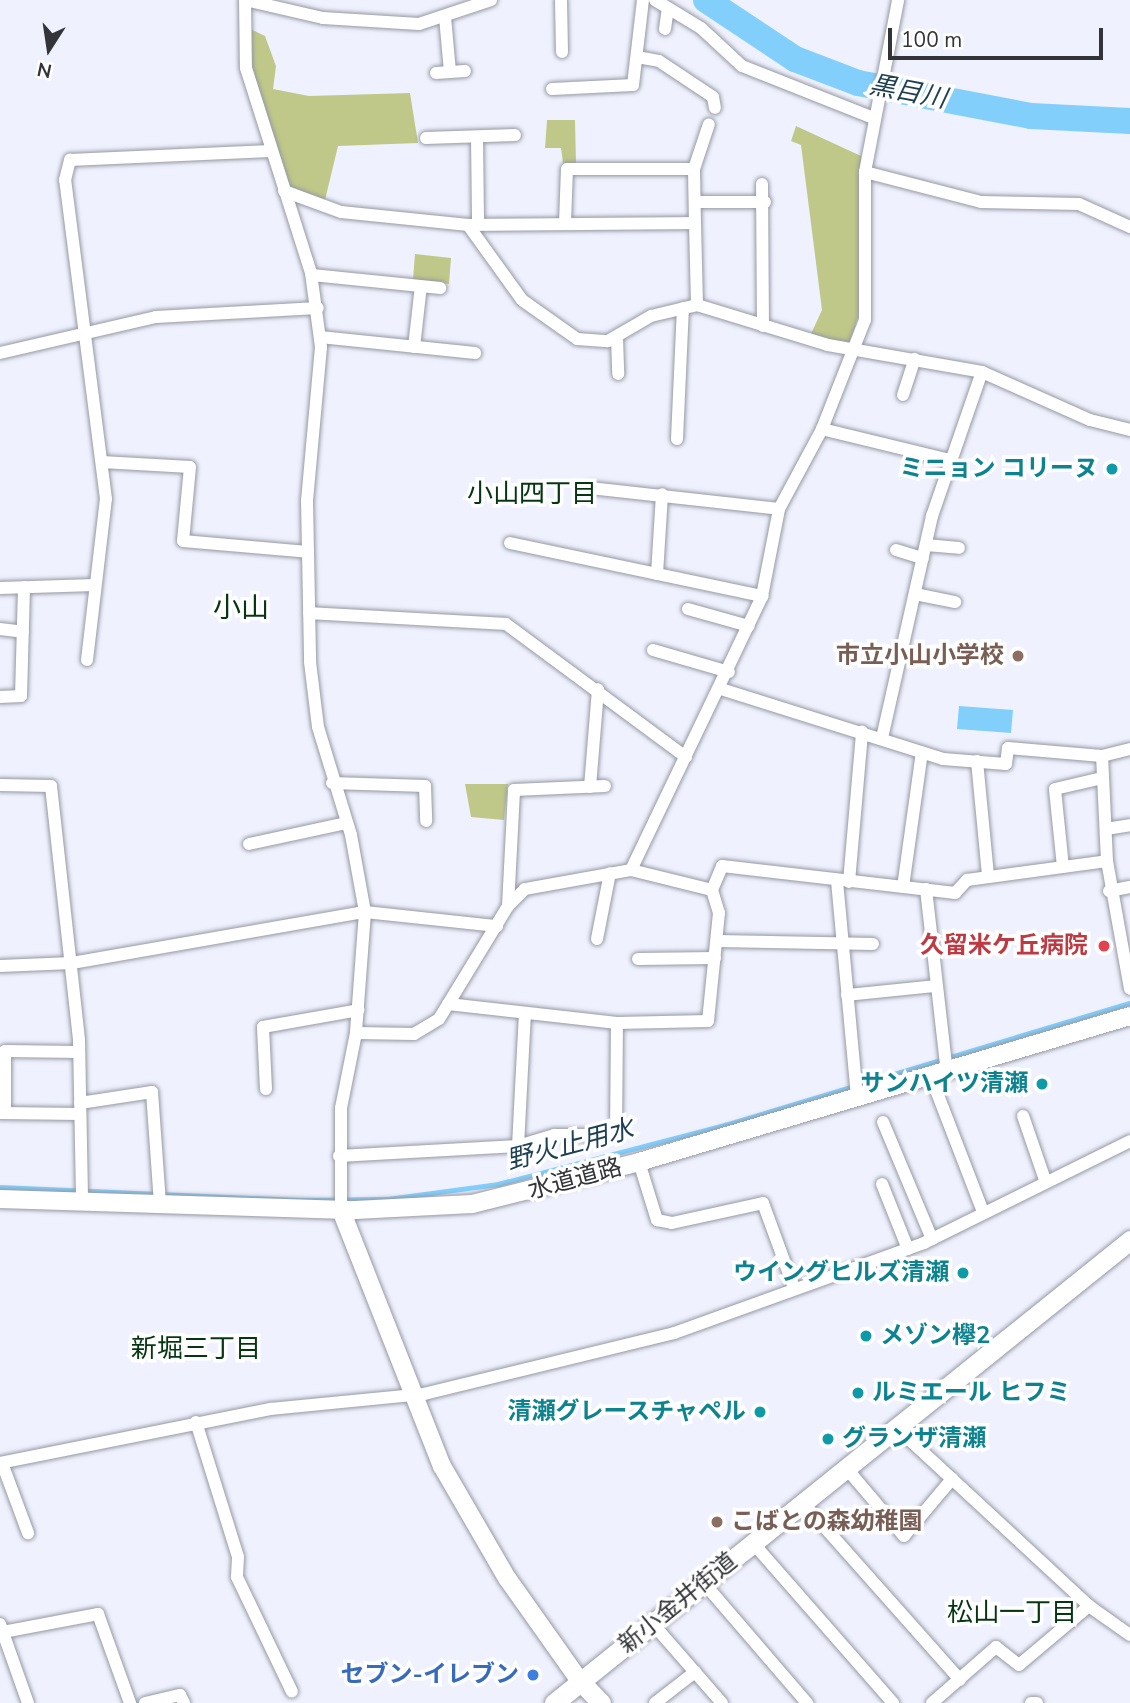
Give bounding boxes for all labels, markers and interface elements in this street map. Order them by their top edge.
north arrow [14,14,84,84]
scale bar [892,14,1107,58]
text: 100 m [901,26,962,54]
text: N [35,55,54,84]
water label: 黒目川 [867,69,949,115]
place label: ミニョン コリーヌ [900,455,1098,483]
marker: ミニョン コリーヌ [1104,461,1120,477]
district label: 小山四丁目 [467,478,597,510]
district label: 小山 [213,591,269,625]
place label: 市立小山小学校 [836,642,1004,670]
marker: 市立小山小学校 [1010,648,1026,664]
place label: 久留米ケ丘病院 [920,932,1088,960]
marker: 久留米ケ丘病院 [1094,936,1114,956]
place label: サンハイツ清瀬 [860,1070,1028,1098]
marker: サンハイツ清瀬 [1034,1076,1050,1092]
water label: 野火止用水 [503,1113,637,1177]
street label: 水道道路 [525,1153,625,1205]
place label: ウイングヒルズ清瀬 [733,1259,949,1287]
marker: ウイングヒルズ清瀬 [955,1265,971,1281]
place label: メゾン欅2 [880,1322,990,1350]
marker: メゾン欅2 [858,1328,874,1344]
district label: 新堀三丁目 [131,1333,261,1365]
place label: ルミエール ヒフミ [872,1379,1070,1407]
marker: ルミエール ヒフミ [850,1385,866,1401]
place label: 清瀬グレースチャペル [506,1398,746,1426]
marker: 清瀬グレースチャペル [752,1404,768,1420]
place label: グランザ清瀬 [842,1425,986,1453]
marker: グランザ清瀬 [820,1431,836,1447]
place label: こばとの森幼稚園 [731,1508,923,1536]
marker: こばとの森幼稚園 [709,1514,725,1530]
street label: 新小金井街道 [613,1546,743,1660]
district label: 松山一丁目 [947,1597,1077,1629]
place label: セブン-イレブン [341,1661,519,1689]
marker: セブン-イレブン [525,1667,541,1683]

